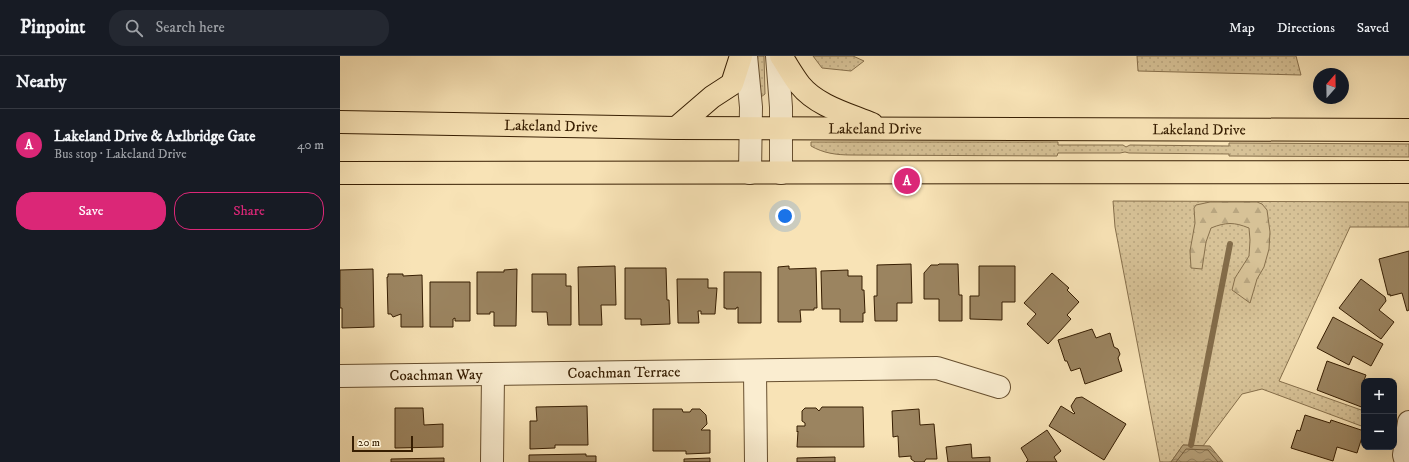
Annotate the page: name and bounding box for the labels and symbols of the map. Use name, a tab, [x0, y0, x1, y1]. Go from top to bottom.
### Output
north arrow	[1313, 68, 1349, 104]
street label: Lakeland Drive	[504, 115, 598, 136]
street label: Lakeland Drive	[828, 119, 922, 138]
street label: Lakeland Drive	[1152, 120, 1246, 139]
pin: A	[894, 166, 920, 196]
your location	[775, 206, 795, 226]
street label: Coachman Terrace	[567, 362, 681, 382]
street label: Coachman Way	[389, 365, 483, 385]
scale bar	[352, 434, 413, 453]

